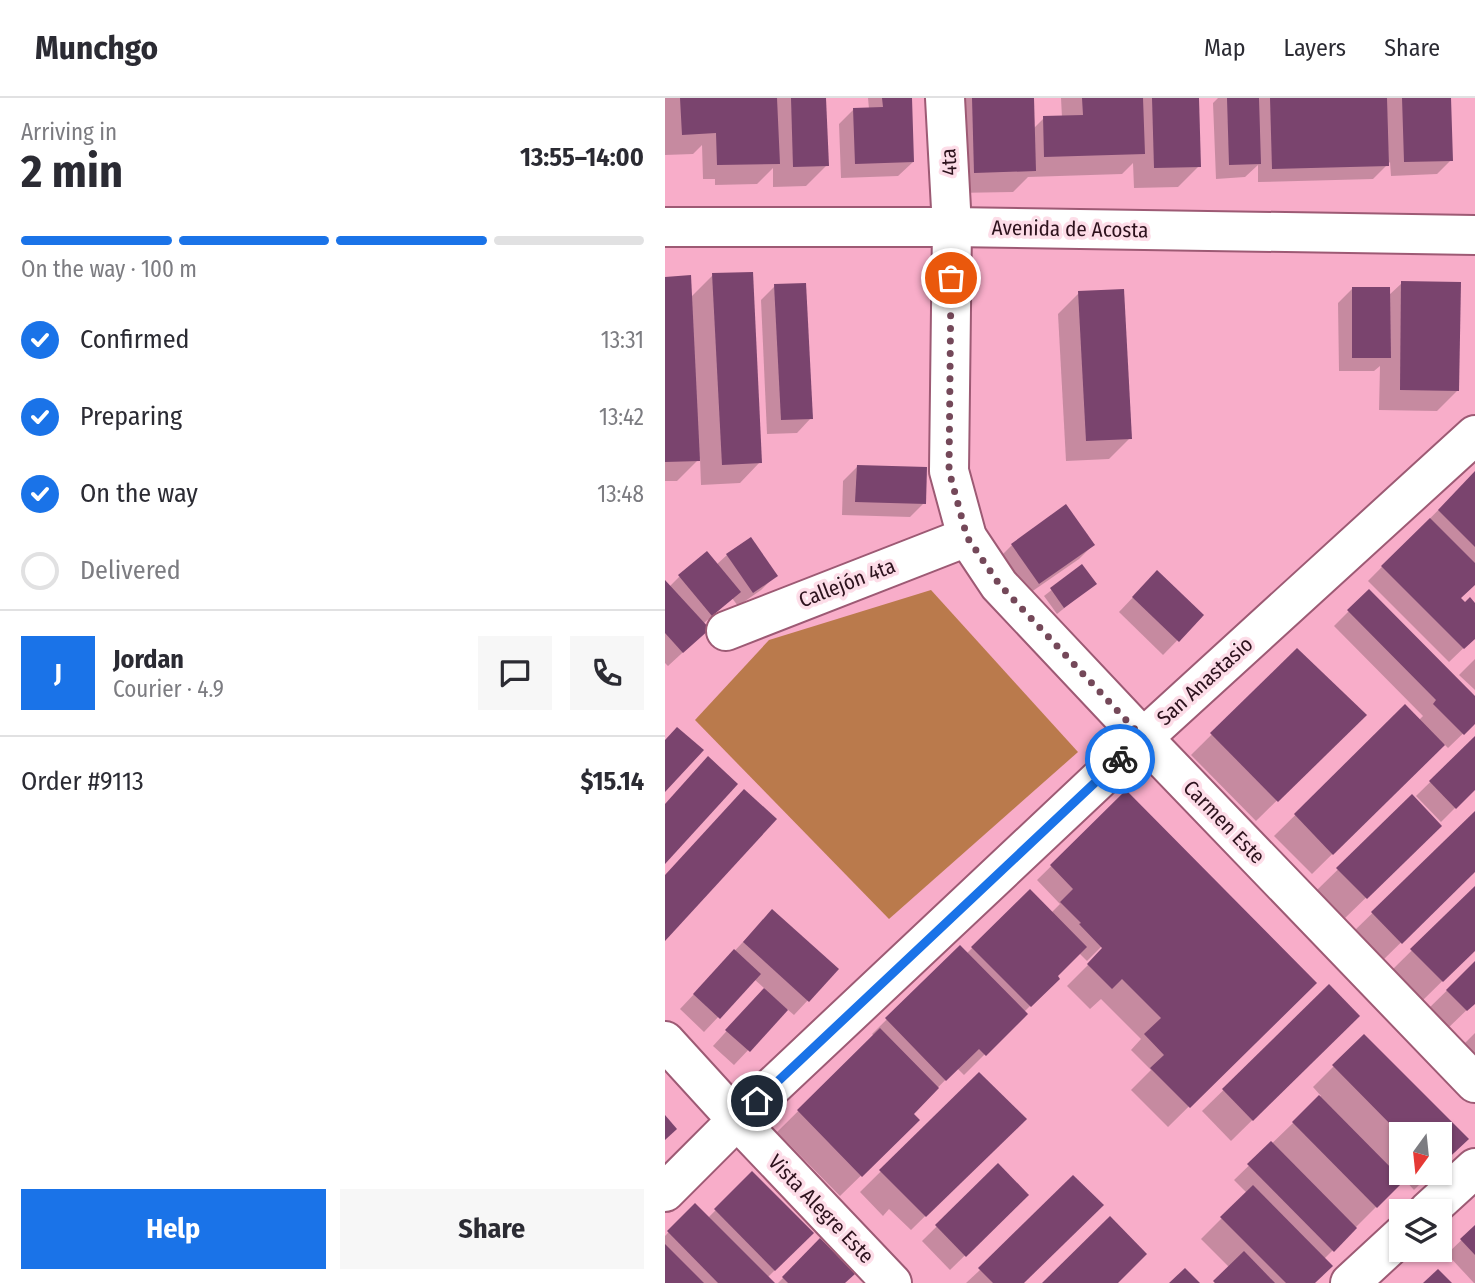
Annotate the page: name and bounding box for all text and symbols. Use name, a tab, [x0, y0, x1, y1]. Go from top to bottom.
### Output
text: Munchgo	[35, 28, 158, 68]
text: Map	[1204, 34, 1246, 62]
text: Layers	[1284, 34, 1346, 62]
text: Share	[1384, 34, 1440, 62]
text: Arriving in	[21, 118, 117, 146]
text: 13:55–14:00	[520, 142, 644, 173]
text: 2 min	[21, 144, 123, 199]
street label: 4ta	[935, 148, 963, 176]
street label: Avenida de Acosta	[991, 215, 1149, 243]
pin	[921, 248, 981, 308]
text: On the way · 100 m	[21, 255, 197, 283]
icon: bag	[932, 259, 970, 297]
icon: check	[21, 321, 59, 359]
text: Confirmed	[80, 324, 190, 355]
text: 13:31	[601, 326, 644, 354]
icon: check	[21, 398, 59, 436]
text: Preparing	[80, 401, 182, 432]
text: 13:42	[599, 403, 644, 431]
icon: check	[21, 475, 59, 513]
text: On the way	[80, 478, 198, 509]
text: 13:48	[597, 480, 644, 508]
street label: Callejón 4ta	[795, 553, 899, 613]
text: Delivered	[80, 555, 181, 586]
street label: San Anastasio	[1152, 631, 1258, 731]
button: chat	[478, 636, 552, 710]
button: phone	[570, 636, 644, 710]
text: Jordan	[113, 644, 184, 675]
text: J	[54, 658, 62, 689]
text: Courier · 4.9	[113, 675, 224, 703]
courier	[1085, 724, 1155, 794]
icon: bike	[1101, 740, 1139, 778]
text: Order #9113	[21, 766, 144, 797]
text: $15.14	[581, 766, 644, 797]
street label: Carmen Este	[1178, 775, 1270, 869]
pin	[727, 1071, 787, 1131]
icon: home	[738, 1082, 776, 1120]
north arrow	[1389, 1122, 1453, 1185]
map controls	[1389, 1122, 1452, 1262]
street label: Vista Alegre Este	[763, 1149, 879, 1269]
button: Help	[21, 1189, 326, 1269]
button: Share	[340, 1189, 644, 1269]
button: layers	[1389, 1199, 1452, 1262]

